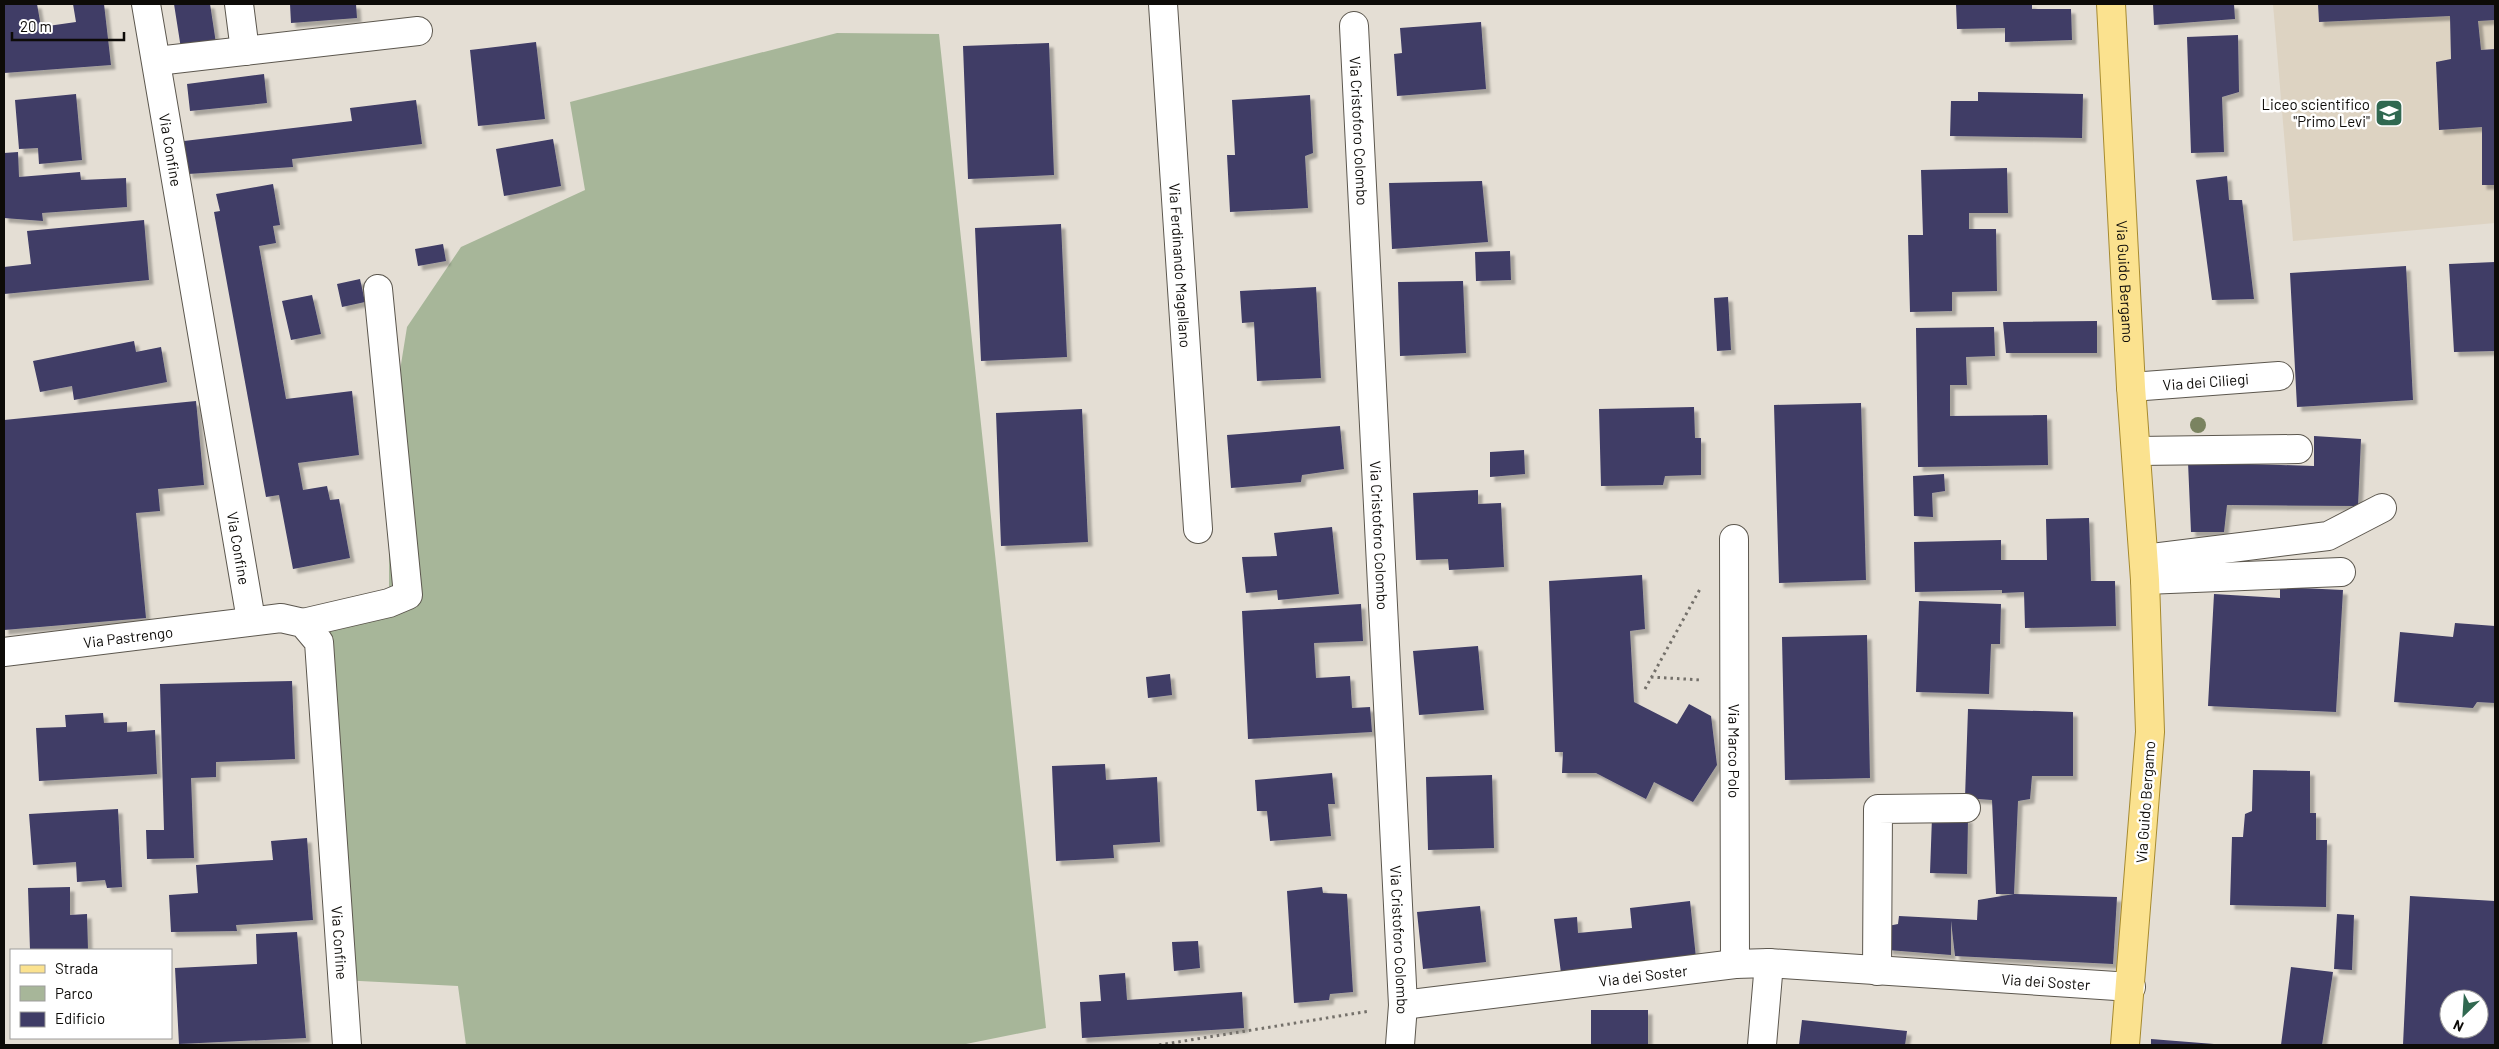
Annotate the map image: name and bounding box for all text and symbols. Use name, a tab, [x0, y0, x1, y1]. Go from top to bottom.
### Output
scale bar	[12, 10, 125, 42]
text: 20 m	[20, 17, 52, 35]
street label: Via Cristoforo Colombo	[1347, 56, 1372, 206]
place label: Liceo scientifico "Primo Levi"	[2261, 95, 2370, 130]
school or university icon: Liceo scientifico "Primo Levi"	[2374, 98, 2404, 128]
street label: Via Confine	[156, 112, 186, 188]
street label: Via Ferdinando Magellano	[1166, 182, 1195, 348]
street label: Via Guido Bergamo	[2113, 220, 2138, 343]
street label: Via dei Ciliegi	[2162, 369, 2250, 394]
street label: Via Cristoforo Colombo	[1367, 460, 1392, 610]
street label: Via Confine	[224, 510, 254, 586]
street label: Via Pastrengo	[82, 622, 174, 651]
street label: Via Marco Polo	[1725, 704, 1744, 798]
street label: Via Guido Bergamo	[2132, 740, 2158, 864]
street label: Via Cristoforo Colombo	[1387, 865, 1412, 1015]
street label: Via Confine	[328, 905, 351, 980]
legend	[10, 949, 172, 1039]
text: Strada	[55, 959, 98, 977]
street label: Via dei Soster	[1598, 961, 1689, 990]
street label: Via dei Soster	[2001, 969, 2092, 993]
text: Parco	[55, 984, 93, 1002]
north arrow	[2439, 989, 2489, 1039]
text: Edificio	[55, 1009, 105, 1027]
text: N	[2450, 1017, 2466, 1036]

